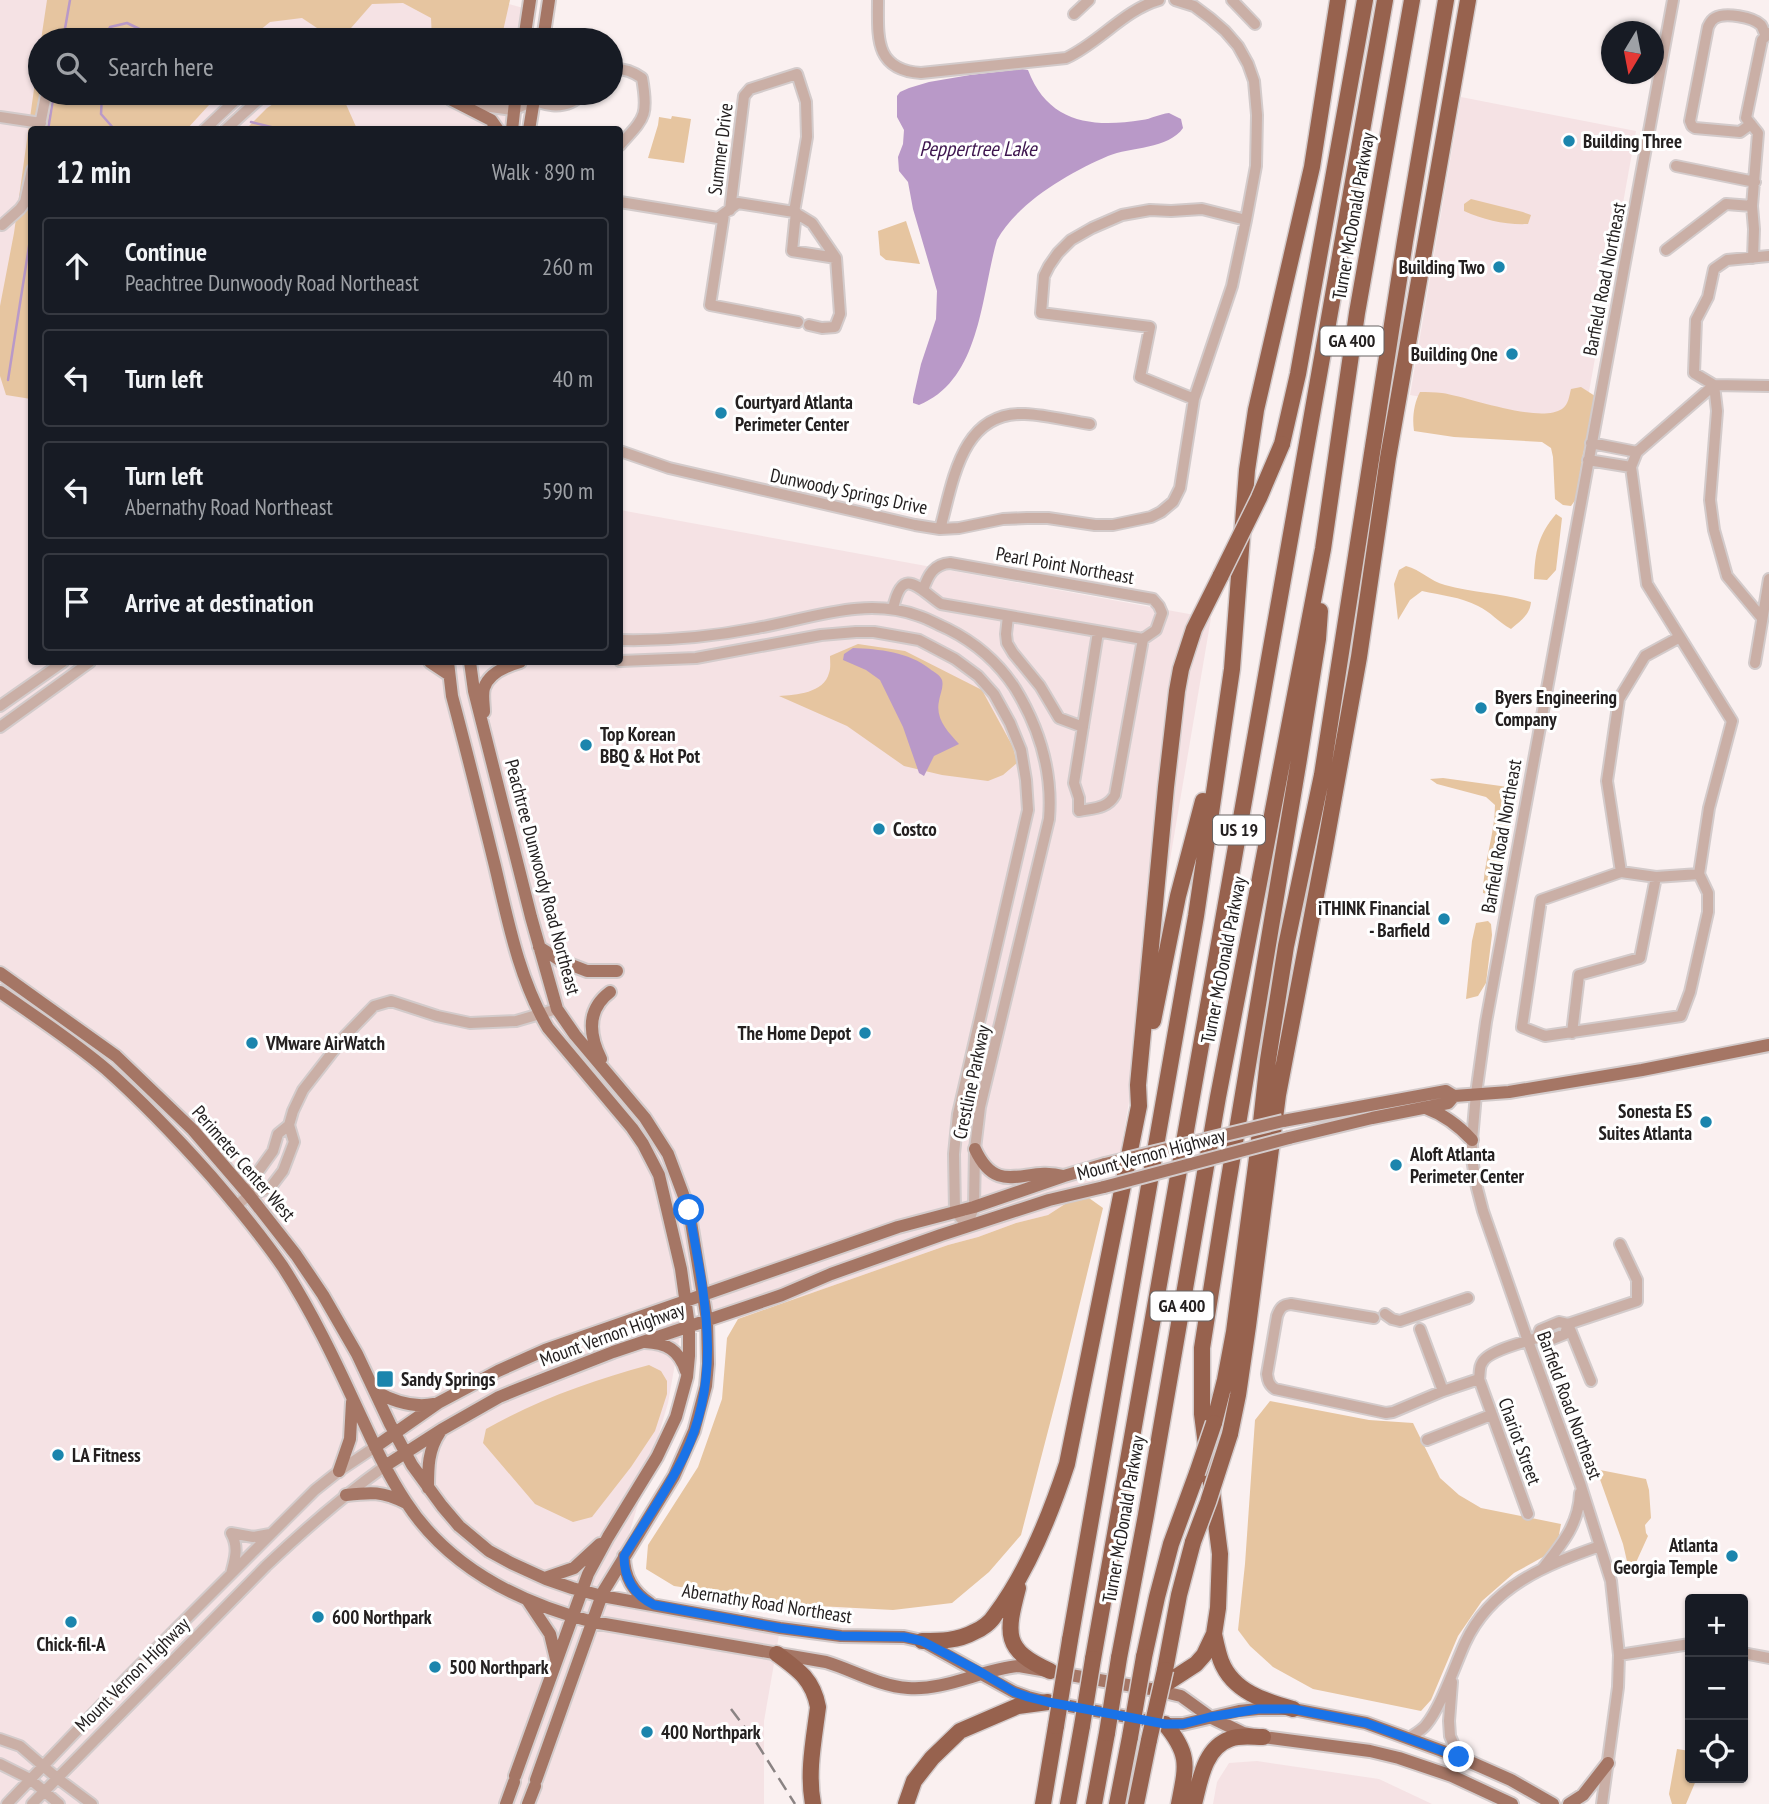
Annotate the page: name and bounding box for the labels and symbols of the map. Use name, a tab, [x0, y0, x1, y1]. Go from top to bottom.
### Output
north arrow	[1601, 21, 1664, 84]
street label: Summer Drive	[702, 101, 738, 196]
place label: Building Three	[1583, 129, 1682, 153]
street label: Turner McDonald Parkway	[1326, 130, 1380, 302]
marker: Building Three	[1561, 133, 1577, 149]
water label: Peppertree Lake	[919, 135, 1038, 162]
street label: Barfield Road Northeast	[1577, 199, 1631, 358]
place label: Building Two	[1399, 255, 1485, 279]
marker: Building Two	[1491, 259, 1507, 275]
road number: GA 400	[1320, 326, 1384, 356]
place label: Building One	[1411, 342, 1498, 366]
marker: Building One	[1504, 346, 1520, 362]
place label: Courtyard Atlanta Perimeter Center	[735, 390, 853, 436]
marker: Courtyard Atlanta Perimeter Center	[713, 405, 729, 421]
street label: Dunwoody Springs Drive	[768, 463, 930, 519]
street label: Pearl Point Northeast	[994, 541, 1137, 589]
place label: Byers Engineering Company	[1495, 685, 1617, 731]
marker: Byers Engineering Company	[1473, 700, 1489, 716]
place label: Top Korean BBQ & Hot Pot	[600, 722, 700, 768]
marker: Top Korean BBQ & Hot Pot	[578, 737, 594, 753]
street label: Barfield Road Northeast	[1476, 756, 1526, 915]
street label: Peachtree Dunwoody Road Northeast	[500, 757, 586, 998]
road number: US 19	[1213, 816, 1265, 844]
place label: Costco	[893, 817, 937, 841]
marker: Costco	[871, 821, 887, 837]
street label: Turner McDonald Parkway	[1195, 874, 1251, 1046]
place label: iTHINK Financial - Barfield	[1318, 896, 1430, 942]
marker: iTHINK Financial - Barfield	[1436, 911, 1452, 927]
place label: The Home Depot	[737, 1021, 851, 1045]
street label: Crestline Parkway	[947, 1022, 995, 1141]
marker: The Home Depot	[857, 1025, 873, 1041]
place label: VMware AirWatch	[265, 1031, 385, 1055]
marker: VMware AirWatch	[244, 1035, 260, 1051]
place label: Sonesta ES Suites Atlanta	[1598, 1099, 1692, 1145]
street label: Perimeter Center West	[187, 1100, 301, 1226]
marker: Sonesta ES Suites Atlanta	[1698, 1114, 1714, 1130]
street label: Mount Vernon Highway	[1074, 1122, 1229, 1185]
place label: Aloft Atlanta Perimeter Center	[1409, 1142, 1525, 1188]
marker: Aloft Atlanta Perimeter Center	[1388, 1157, 1404, 1173]
route start	[673, 1194, 704, 1225]
road number: GA 400	[1150, 1292, 1214, 1321]
street label: Mount Vernon Highway	[536, 1296, 688, 1371]
street label: Barfield Road Northeast	[1532, 1328, 1608, 1483]
place label: Sandy Springs	[401, 1367, 496, 1391]
marker: Sandy Springs	[375, 1369, 395, 1389]
street label: Chariot Street	[1493, 1394, 1547, 1488]
street label: Turner McDonald Parkway	[1096, 1433, 1150, 1605]
place label: LA Fitness	[72, 1443, 141, 1467]
marker: LA Fitness	[50, 1447, 66, 1463]
place label: Atlanta Georgia Temple	[1613, 1533, 1718, 1579]
marker: Atlanta Georgia Temple	[1724, 1548, 1740, 1564]
street label: Abernathy Road Northeast	[680, 1578, 854, 1628]
place label: 600 Northpark	[332, 1605, 432, 1629]
marker: 600 Northpark	[310, 1609, 326, 1625]
street label: Mount Vernon Highway	[70, 1611, 195, 1736]
marker: Chick-fil-A	[63, 1614, 79, 1630]
place label: Chick-fil-A	[36, 1632, 106, 1656]
place label: 500 Northpark	[449, 1655, 549, 1679]
marker: 500 Northpark	[427, 1659, 443, 1675]
place label: 400 Northpark	[661, 1720, 761, 1744]
marker: 400 Northpark	[639, 1724, 655, 1740]
route end	[1443, 1741, 1474, 1772]

